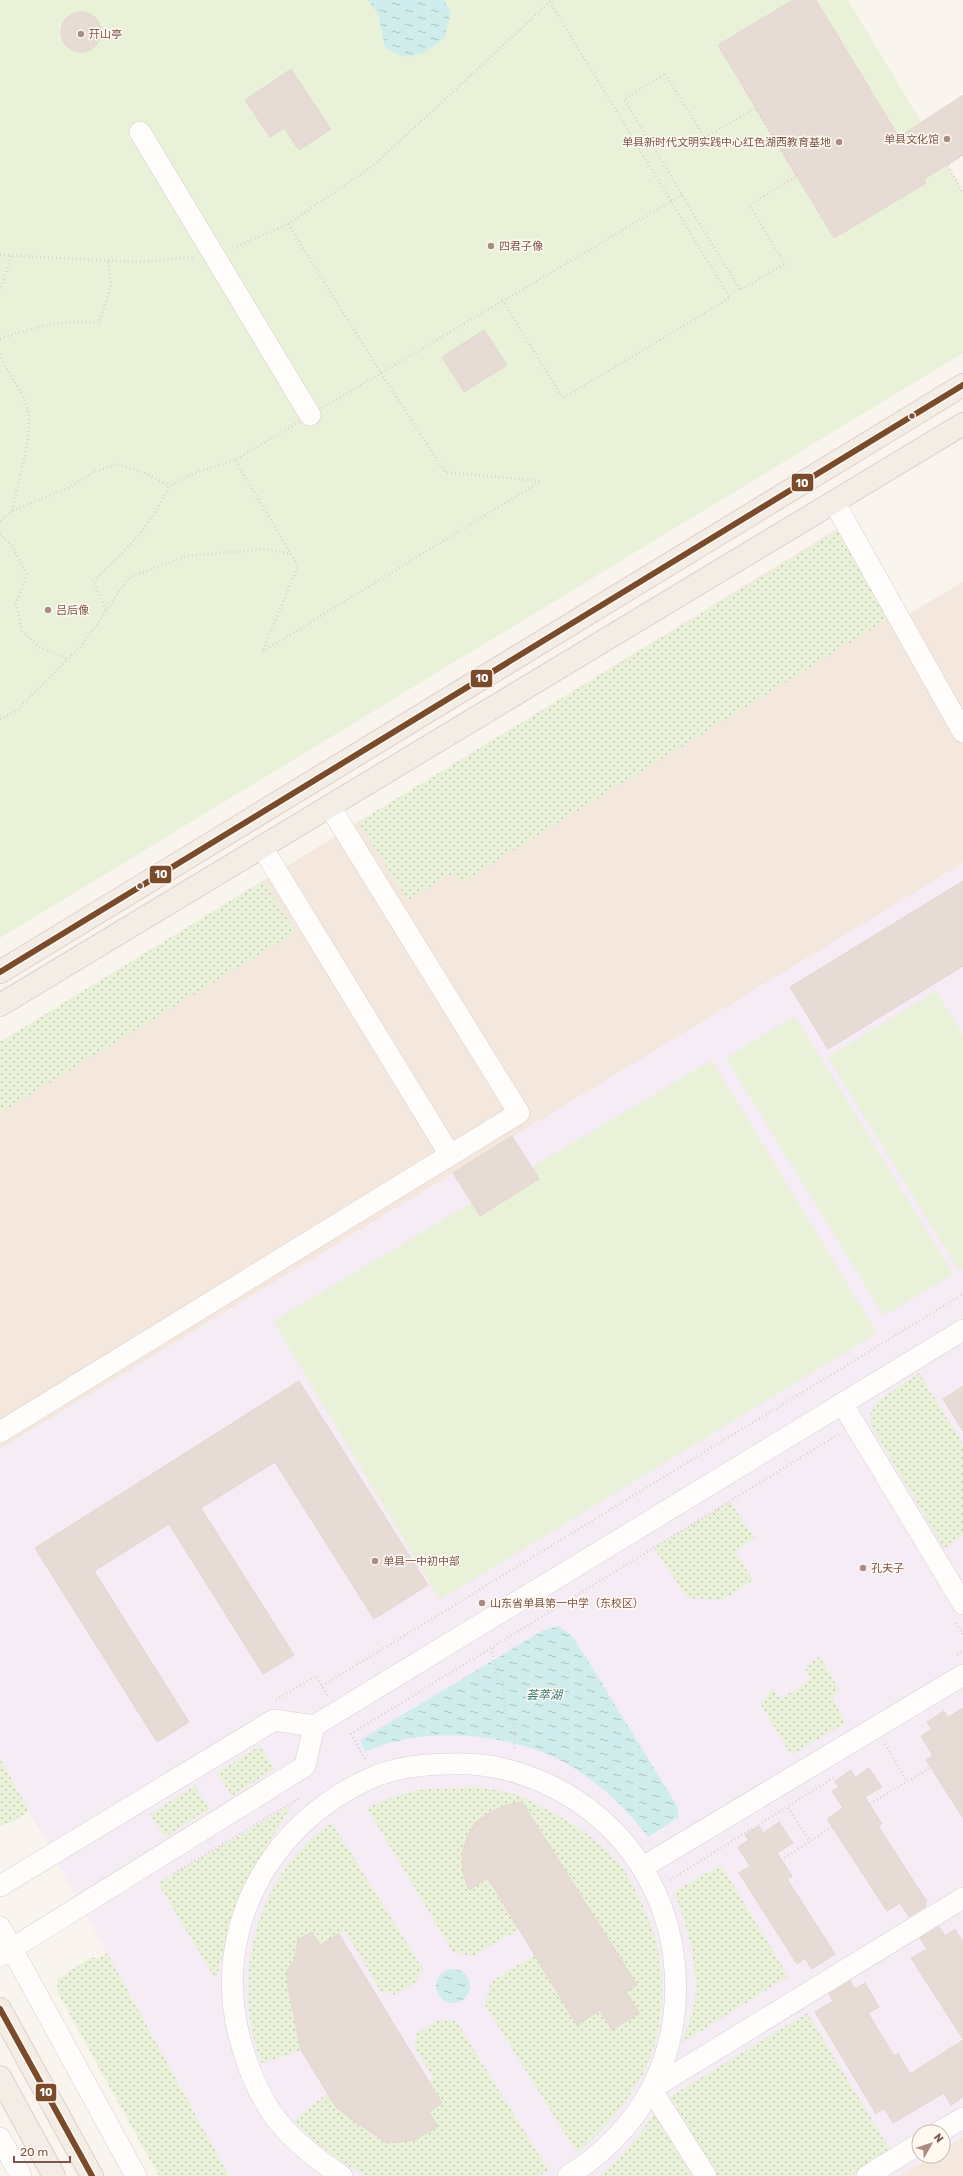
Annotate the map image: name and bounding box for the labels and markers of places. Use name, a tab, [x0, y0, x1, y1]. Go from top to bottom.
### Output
place label: 幵山亭	[89, 28, 122, 41]
marker: 幵山亭	[76, 29, 86, 39]
place label: 单县文化馆	[884, 133, 939, 146]
marker: 单县文化馆	[942, 134, 952, 144]
place label: 单县新时代文明实践中心红色湖西教育基地	[622, 136, 831, 149]
marker: 单县新时代文明实践中心红色湖西教育基地	[834, 137, 844, 147]
place label: 四君子像	[499, 240, 543, 253]
marker: 四君子像	[486, 241, 496, 251]
unlabelled marker	[907, 411, 917, 421]
place label: 吕后像	[56, 604, 89, 617]
marker: 吕后像	[43, 605, 53, 615]
unlabelled marker	[135, 881, 145, 891]
place label: 单县一中初中部	[383, 1555, 460, 1568]
marker: 单县一中初中部	[370, 1556, 380, 1566]
place label: 孔夫子	[871, 1562, 904, 1575]
marker: 孔夫子	[858, 1563, 868, 1573]
place label: 山东省单县第一中学（东校区）	[490, 1597, 644, 1610]
marker: 山东省单县第一中学（东校区）	[477, 1598, 487, 1608]

